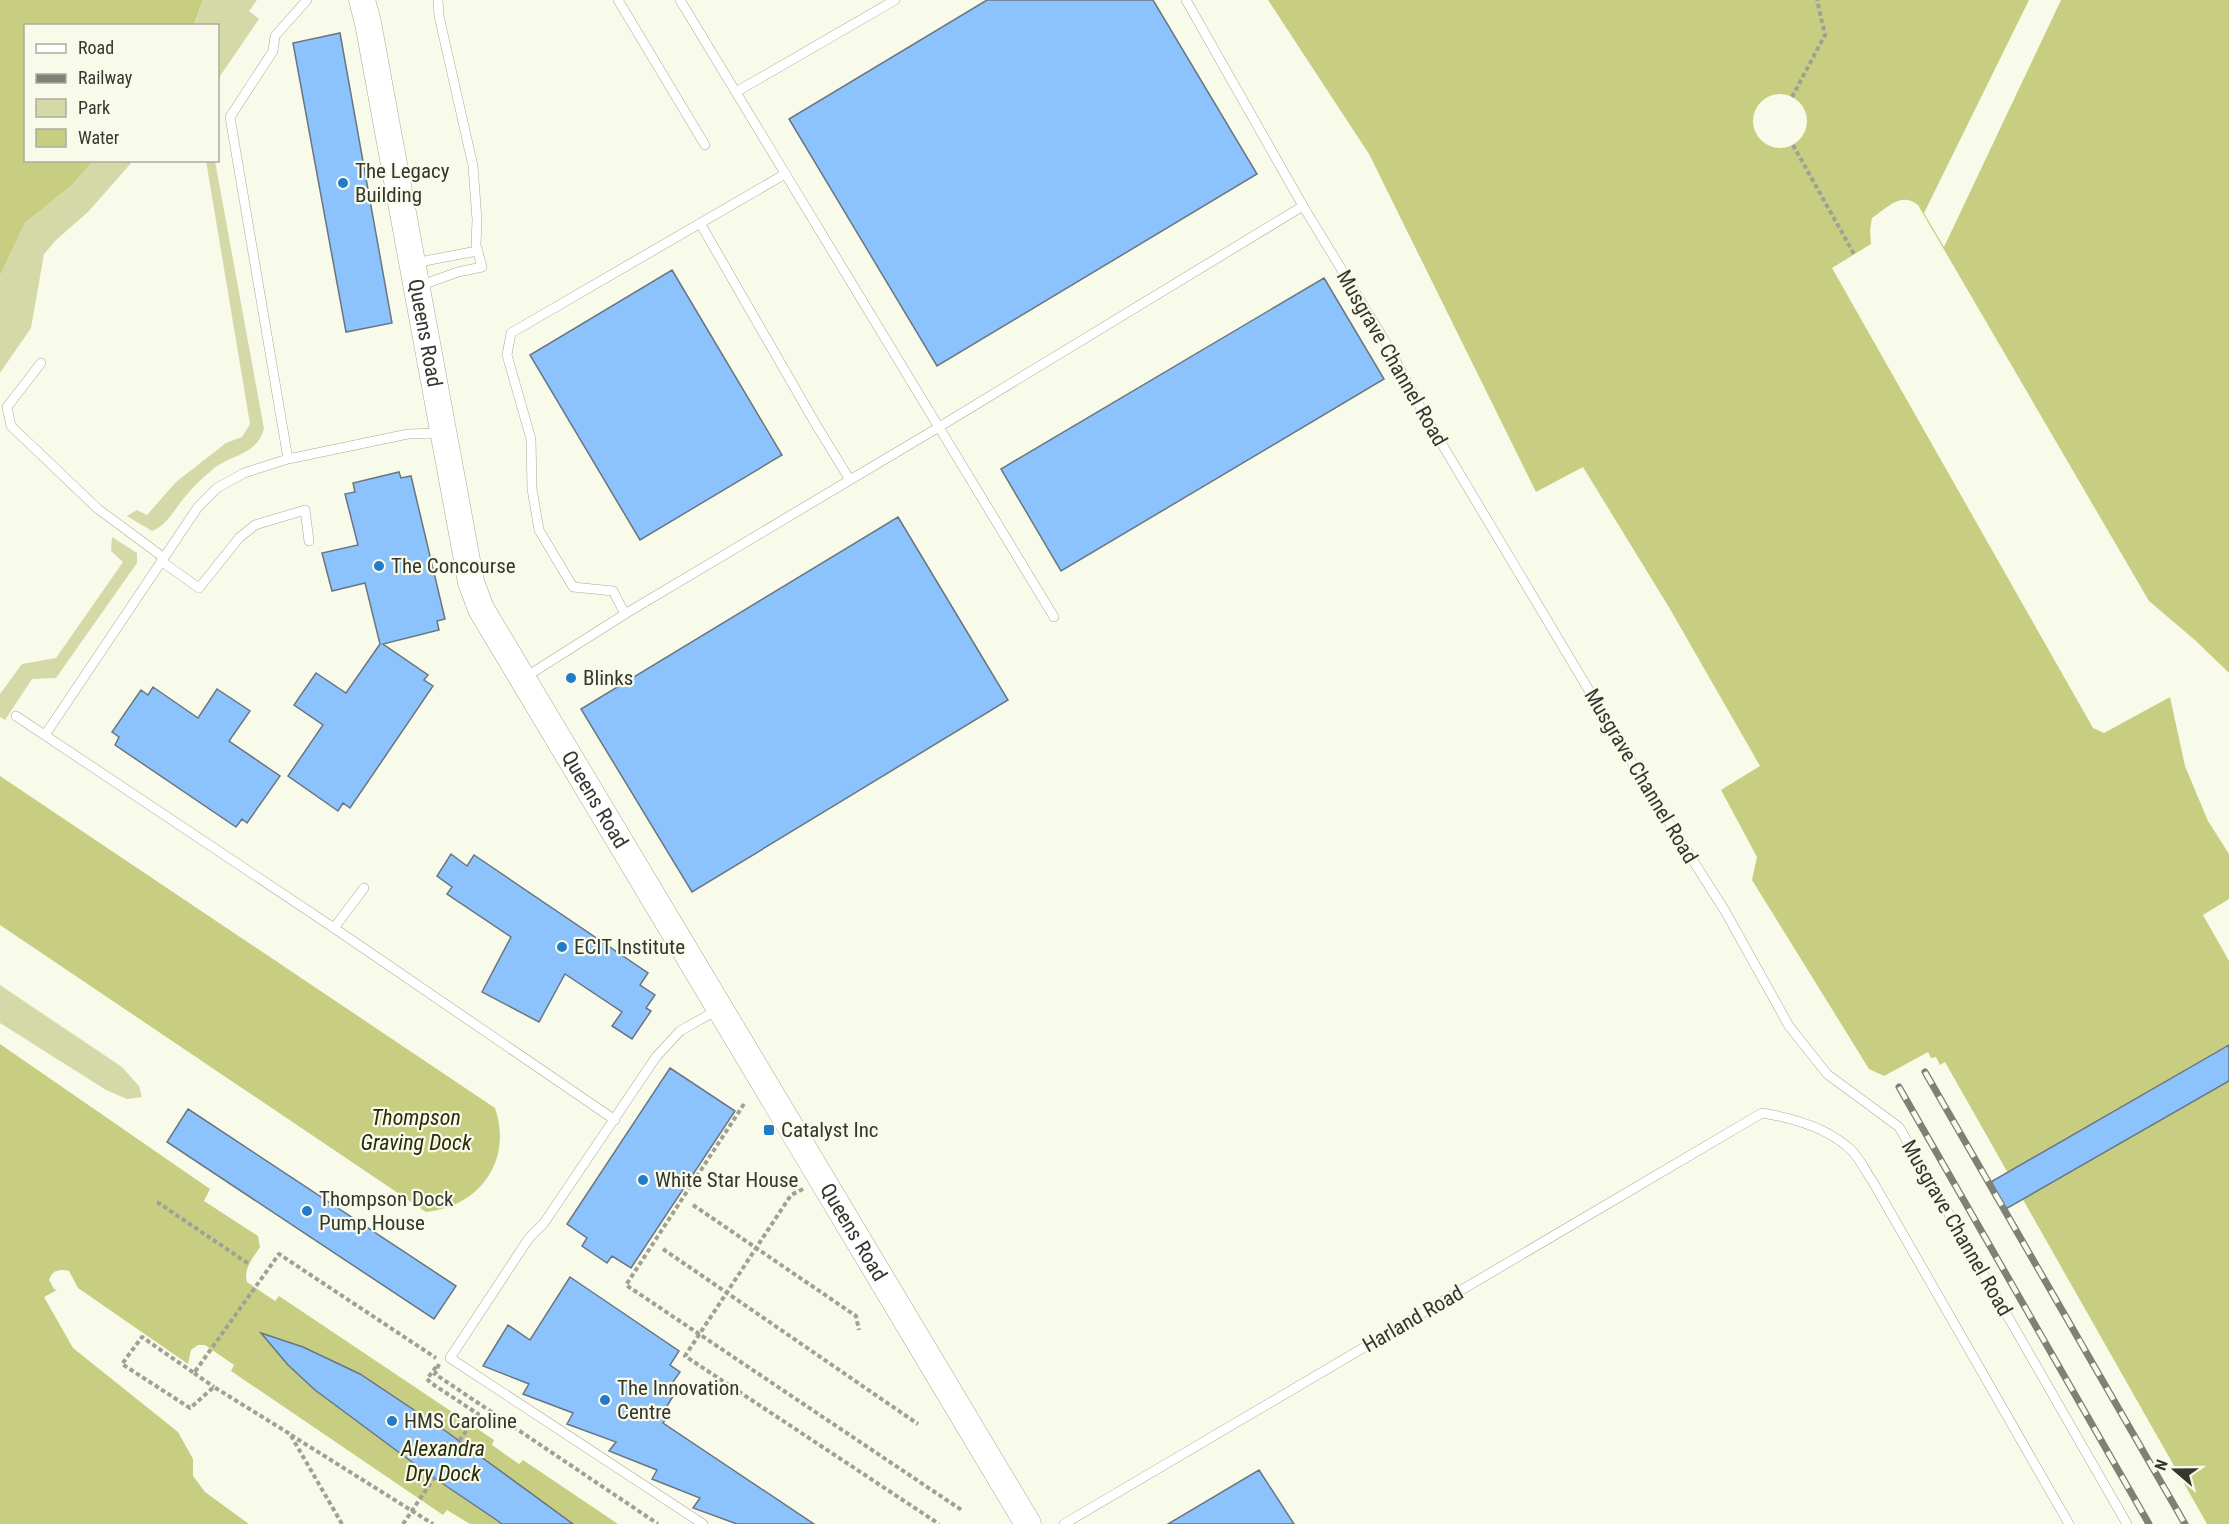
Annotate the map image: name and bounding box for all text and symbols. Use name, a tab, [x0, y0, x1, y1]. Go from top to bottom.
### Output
legend	[24, 24, 219, 162]
text: Road	[78, 37, 114, 58]
text: Railway	[78, 67, 133, 88]
text: Park	[78, 97, 110, 118]
text: Water	[78, 127, 120, 148]
place label: The Legacy Building	[355, 159, 450, 207]
marker: The Legacy Building	[336, 176, 350, 190]
street label: Musgrave Channel Road	[1332, 266, 1452, 450]
street label: Queens Road	[403, 277, 447, 389]
place label: The Concourse	[391, 554, 516, 578]
marker: The Concourse	[372, 559, 386, 573]
place label: Blinks	[583, 666, 633, 690]
marker: Blinks	[564, 671, 578, 685]
street label: Musgrave Channel Road	[1579, 684, 1703, 868]
street label: Queens Road	[557, 747, 633, 853]
place label: ECIT Institute	[574, 935, 685, 959]
marker: ECIT Institute	[555, 940, 569, 954]
water label: Thompson Graving Dock	[360, 1105, 472, 1155]
place label: Catalyst Inc	[781, 1118, 879, 1142]
marker: Catalyst Inc	[762, 1123, 776, 1137]
street label: Musgrave Channel Road	[1897, 1136, 2017, 1320]
place label: White Star House	[655, 1168, 799, 1192]
marker: White Star House	[636, 1173, 650, 1187]
street label: Queens Road	[815, 1179, 892, 1285]
place label: Thompson Dock Pump House	[319, 1187, 454, 1235]
marker: Thompson Dock Pump House	[300, 1204, 314, 1218]
street label: Harland Road	[1359, 1281, 1467, 1357]
place label: The Innovation Centre	[617, 1376, 739, 1424]
marker: The Innovation Centre	[598, 1393, 612, 1407]
place label: HMS Caroline	[404, 1409, 517, 1433]
marker: HMS Caroline	[385, 1414, 399, 1428]
water label: Alexandra Dry Dock	[400, 1436, 485, 1486]
north arrow	[2145, 1440, 2205, 1500]
text: N	[2151, 1457, 2172, 1473]

